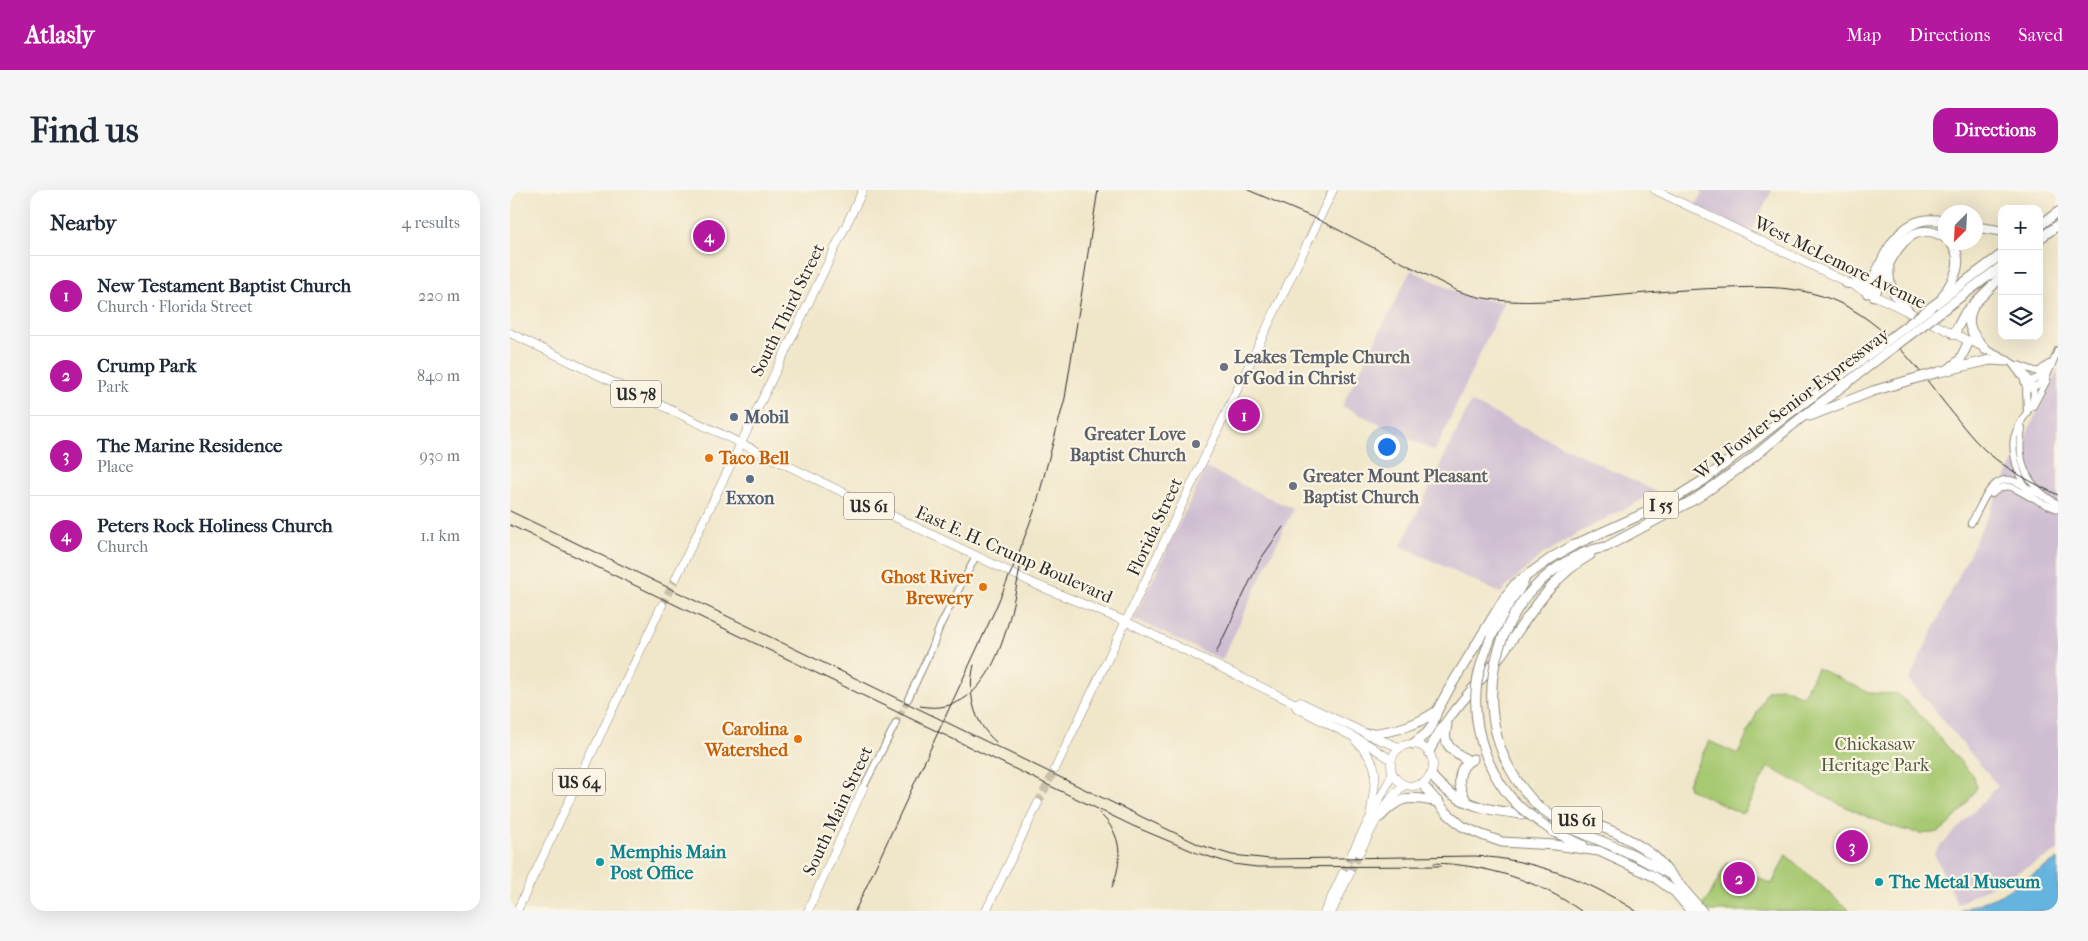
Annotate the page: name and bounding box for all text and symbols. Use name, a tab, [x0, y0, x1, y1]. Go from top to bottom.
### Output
text: Atlasly	[25, 21, 94, 49]
text: Map	[1847, 25, 1881, 46]
text: Directions	[1909, 25, 1990, 46]
text: Saved	[2018, 25, 2063, 46]
button: Directions	[1933, 108, 2058, 153]
text: Find us	[30, 110, 139, 151]
north arrow	[1938, 205, 1983, 250]
map controls	[1998, 205, 2043, 340]
button: +	[1998, 205, 2043, 250]
text: Nearby	[50, 211, 116, 235]
street label: West McLemore Avenue	[1750, 212, 1929, 314]
text: 4 results	[402, 213, 460, 232]
pin: 4	[693, 217, 725, 255]
street label: South Third Street	[747, 240, 830, 380]
button: −	[1998, 250, 2043, 295]
text: New Testament Baptist Church	[97, 275, 351, 297]
text: 1	[63, 286, 69, 305]
text: 220 m	[418, 286, 460, 305]
button: layers	[1998, 295, 2043, 340]
text: Church · Florida Street	[97, 297, 253, 316]
street label: W B Fowler Senior Expressway	[1690, 323, 1895, 485]
place label: Leakes Temple Church of God in Christ	[1234, 347, 1411, 389]
text: Crump Park	[97, 355, 197, 377]
marker: Leakes Temple Church of God in Christ	[1218, 361, 1230, 373]
text: 2	[62, 366, 70, 385]
text: 840 m	[417, 366, 460, 385]
text: Park	[97, 377, 129, 396]
road number: US 78	[611, 380, 661, 408]
pin: 1	[1228, 396, 1260, 434]
place label: Mobil	[743, 407, 790, 428]
marker: Mobil	[728, 411, 740, 423]
place label: Greater Love Baptist Church	[1070, 424, 1187, 466]
your location	[1374, 434, 1400, 460]
text: The Marine Residence	[97, 435, 282, 457]
marker: Greater Love Baptist Church	[1190, 438, 1202, 450]
text: 3	[63, 446, 69, 465]
text: 930 m	[419, 446, 460, 465]
place label: Taco Bell	[718, 448, 790, 469]
marker: Taco Bell	[703, 452, 715, 464]
text: Place	[97, 457, 133, 476]
place label: Greater Mount Pleasant Baptist Church	[1303, 466, 1489, 508]
marker: Exxon	[744, 473, 756, 485]
street label: Florida Street	[1123, 474, 1187, 579]
marker: Greater Mount Pleasant Baptist Church	[1287, 480, 1299, 492]
place label: Exxon	[726, 488, 775, 509]
road number: US 61	[844, 492, 894, 520]
road number: I 55	[1644, 492, 1678, 518]
street label: East E. H. Crump Boulevard	[912, 502, 1116, 608]
text: Peters Rock Holiness Church	[97, 515, 333, 537]
text: 4	[61, 526, 71, 545]
text: 1.1 km	[421, 526, 460, 545]
text: Church	[97, 537, 148, 556]
place label: Ghost River Brewery	[881, 567, 974, 609]
marker: Ghost River Brewery	[977, 581, 989, 593]
place label: Carolina Watershed	[704, 719, 789, 761]
marker: Carolina Watershed	[792, 733, 804, 745]
park label: Chickasaw Heritage Park	[1821, 734, 1930, 776]
street label: South Main Street	[799, 742, 877, 879]
road number: US 64	[553, 768, 605, 796]
road number: US 61	[1552, 806, 1602, 834]
pin: 3	[1836, 827, 1868, 865]
place label: Memphis Main Post Office	[609, 842, 727, 884]
marker: Memphis Main Post Office	[594, 856, 606, 868]
pin: 2	[1723, 859, 1755, 897]
place label: The Metal Museum	[1888, 872, 2041, 893]
marker: The Metal Museum	[1873, 876, 1885, 888]

